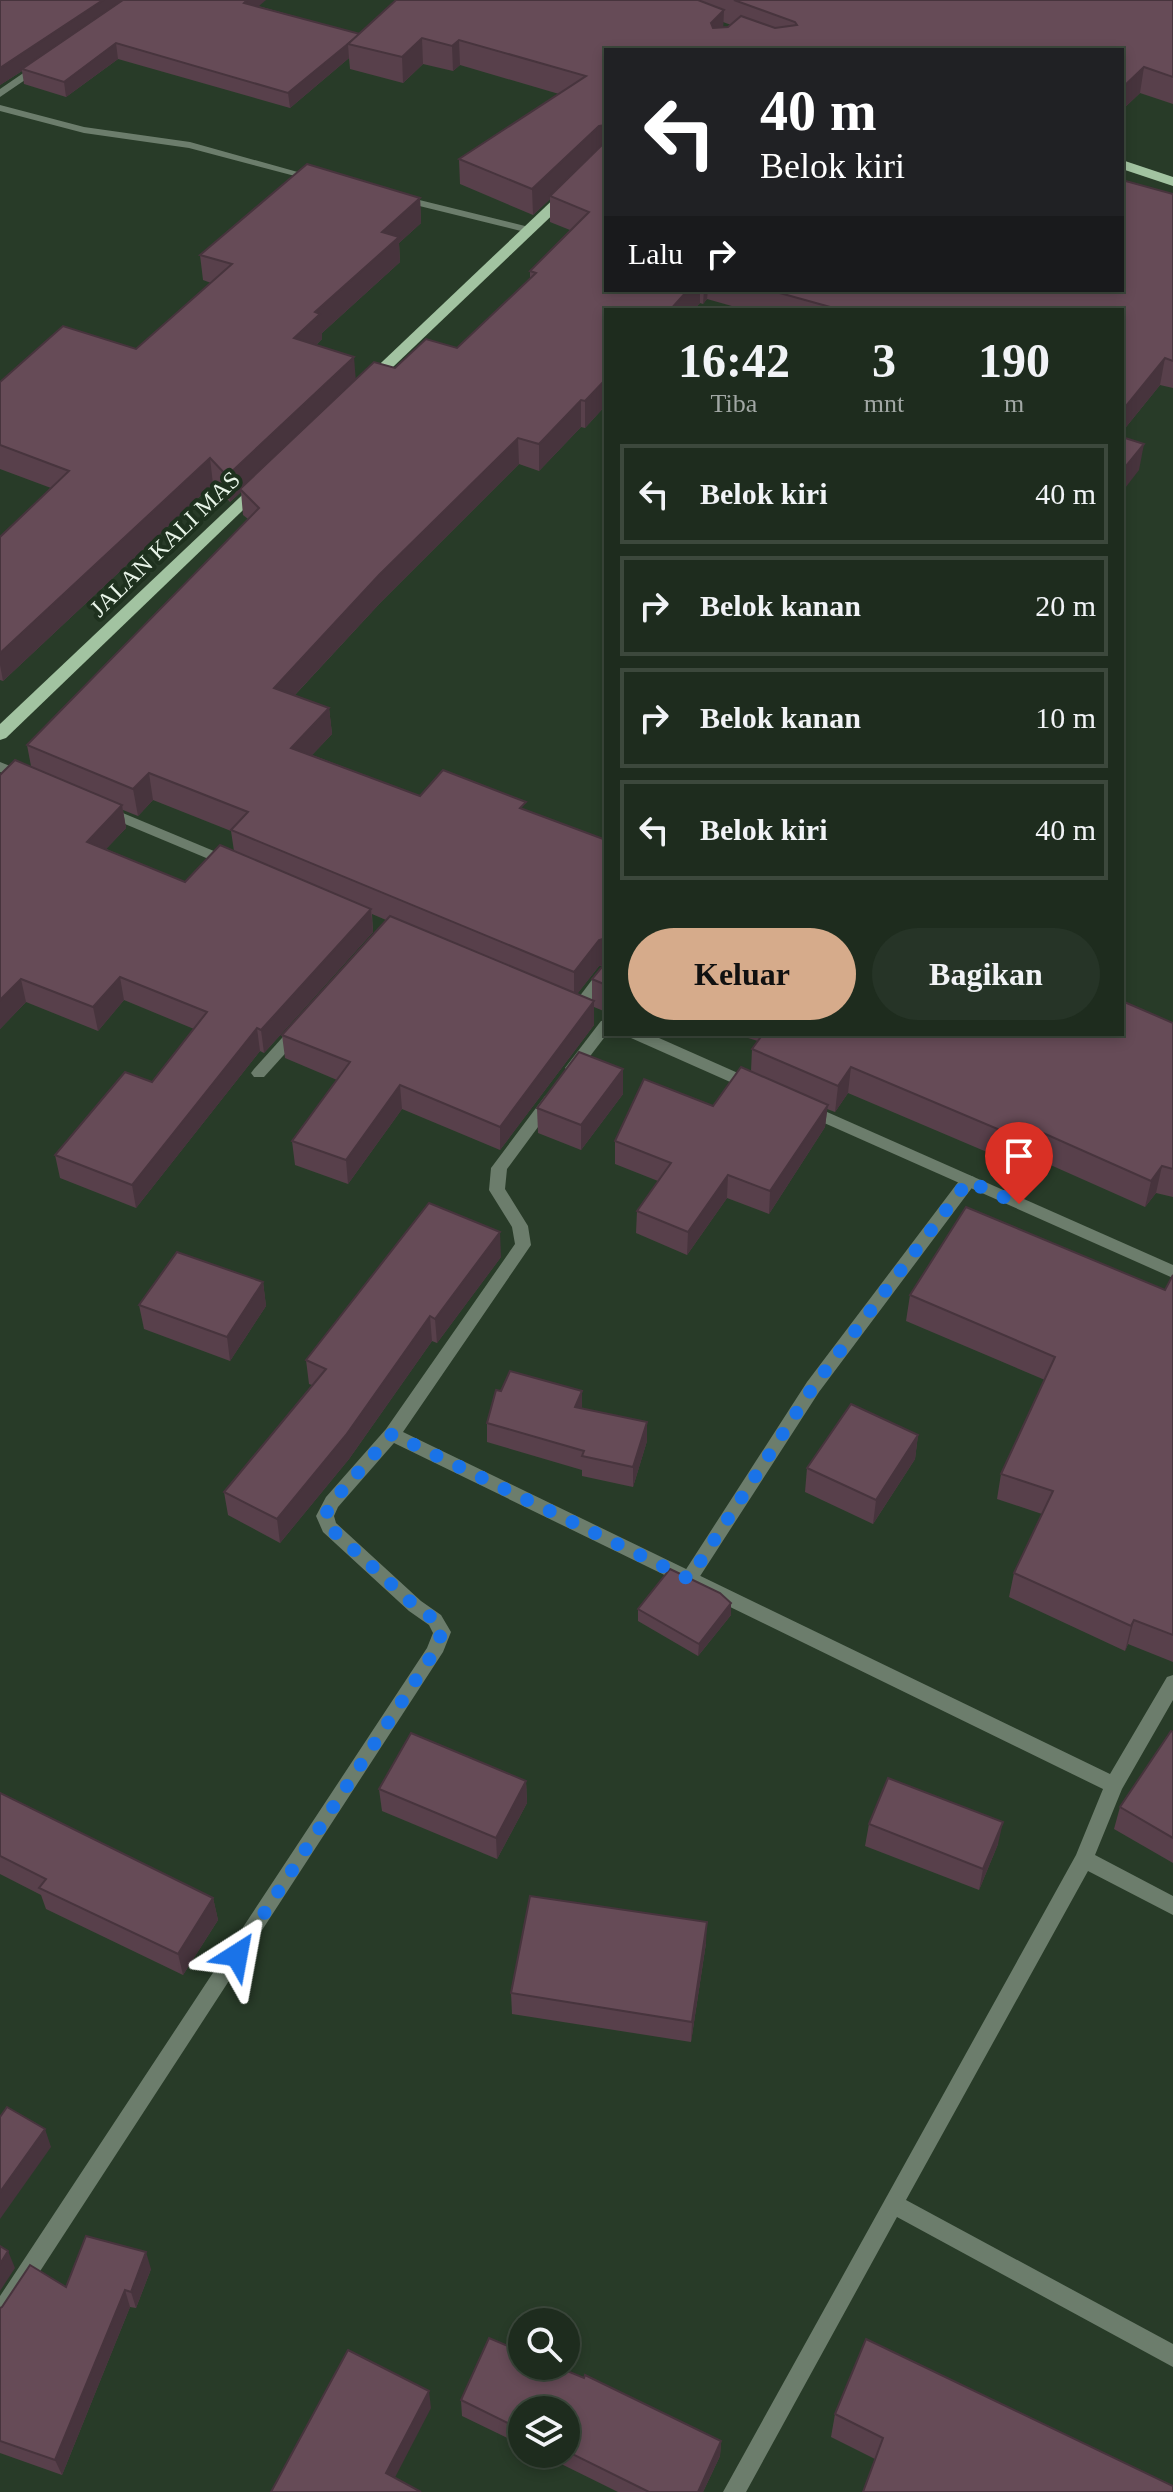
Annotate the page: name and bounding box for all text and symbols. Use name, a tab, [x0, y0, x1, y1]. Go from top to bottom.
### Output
icon: left	[628, 80, 732, 184]
text: 40 m	[760, 80, 877, 142]
text: Belok kiri	[760, 146, 905, 186]
icon: right	[699, 232, 743, 276]
text: Lalu	[628, 237, 683, 270]
text: 16:42	[678, 334, 790, 387]
text: 3	[872, 334, 896, 387]
text: 190	[978, 334, 1050, 387]
text: Tiba	[711, 389, 757, 418]
text: mnt	[864, 389, 904, 418]
text: m	[1004, 389, 1024, 418]
street label: JALAN KALI MAS	[85, 466, 245, 622]
icon: left	[632, 472, 676, 516]
text: Belok kiri	[700, 477, 828, 510]
text: 40 m	[1035, 477, 1096, 510]
icon: right	[632, 584, 676, 628]
text: Belok kanan	[700, 589, 861, 622]
text: 20 m	[1035, 589, 1096, 622]
icon: right	[632, 696, 676, 740]
text: Belok kanan	[700, 701, 861, 734]
text: 10 m	[1035, 701, 1096, 734]
icon: left	[632, 808, 676, 852]
text: Belok kiri	[700, 813, 828, 846]
text: 40 m	[1035, 813, 1096, 846]
button: Keluar	[628, 928, 856, 1020]
button: Bagikan	[872, 928, 1100, 1020]
pin	[985, 1122, 1053, 1204]
icon: arrive	[997, 1134, 1041, 1178]
position arrow	[195, 1913, 279, 1997]
map controls	[508, 2308, 580, 2468]
button: search	[508, 2308, 580, 2380]
button: layers	[508, 2396, 580, 2468]

